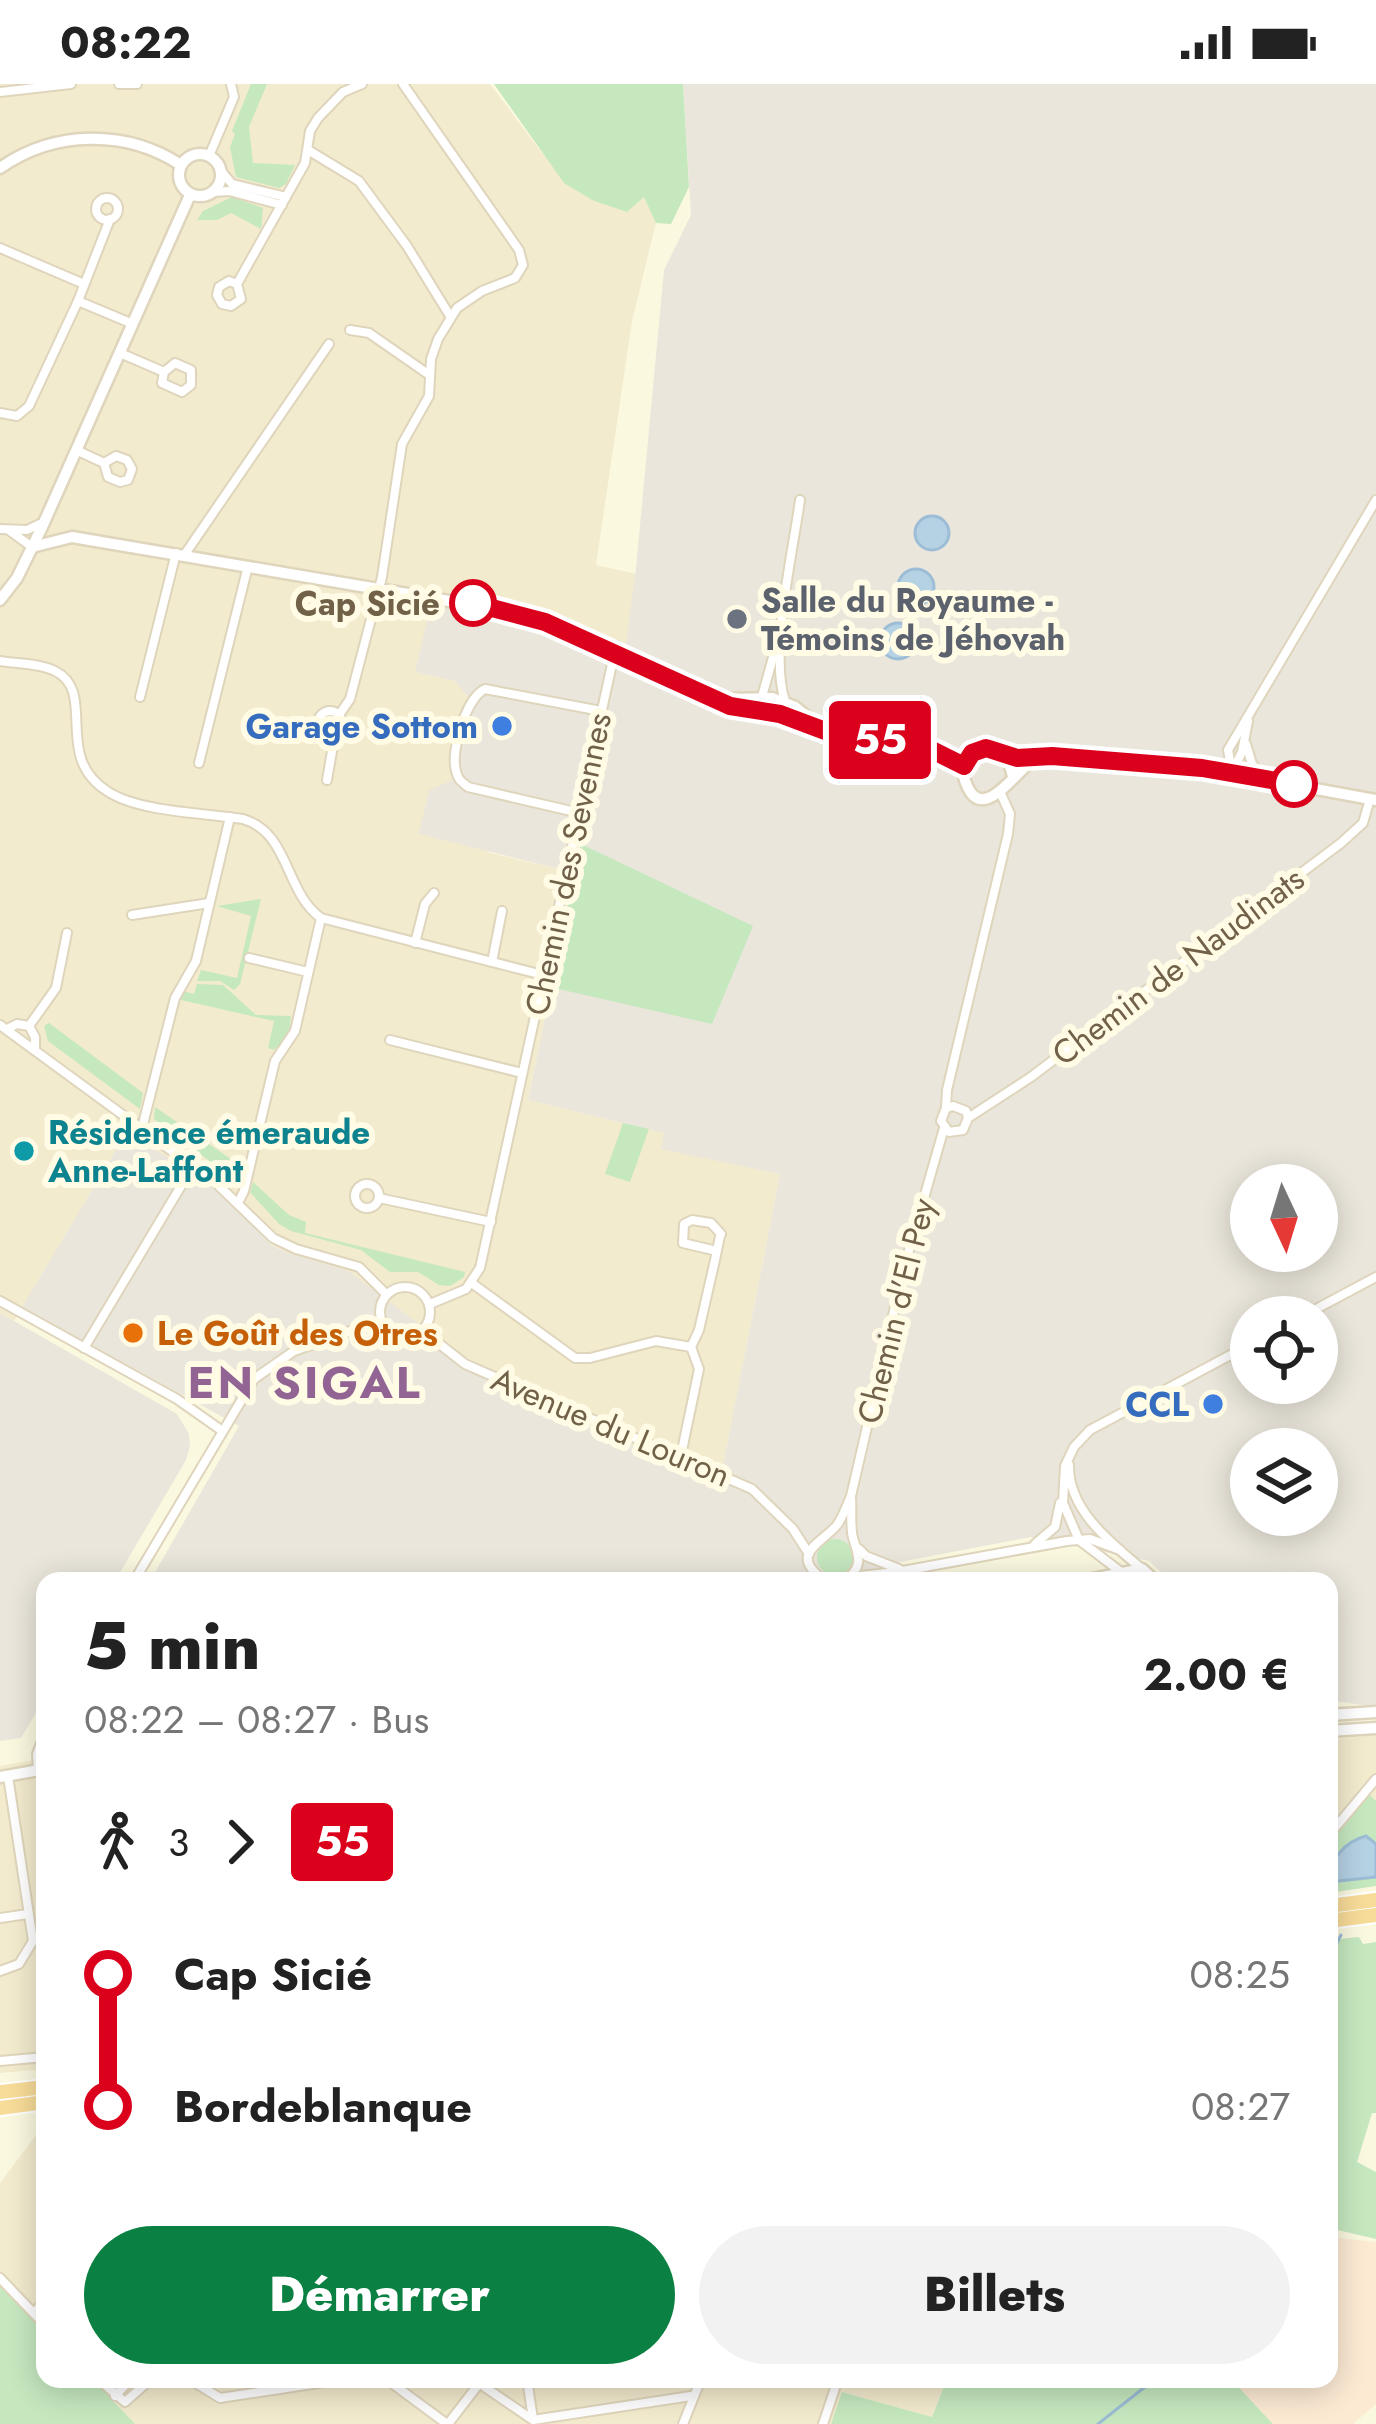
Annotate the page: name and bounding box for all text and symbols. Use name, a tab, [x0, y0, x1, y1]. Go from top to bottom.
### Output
text: 08:22	[60, 10, 192, 75]
place label: Salle du Royaume - Témoins de Jéhovah	[761, 577, 1065, 662]
place label: Cap Sicié	[295, 580, 440, 627]
marker: Cap Sicié	[451, 581, 495, 625]
marker: Salle du Royaume - Témoins de Jéhovah	[724, 606, 750, 632]
line badge: 55	[826, 701, 934, 779]
place label: Garage Sottom	[245, 703, 478, 750]
street label: Chemin des Sevennes	[513, 708, 623, 1020]
text: 55	[853, 709, 907, 770]
marker: Garage Sottom	[489, 713, 515, 739]
unlabelled marker	[1272, 762, 1316, 806]
street label: Chemin de Naudinats	[1042, 856, 1314, 1076]
place label: Résidence émeraude Anne-Laffont	[47, 1109, 370, 1194]
marker: Résidence émeraude Anne-Laffont	[11, 1138, 37, 1164]
north arrow	[1230, 1164, 1338, 1272]
map controls	[1230, 1164, 1338, 1536]
street label: Chemin d'El Pey	[845, 1193, 947, 1428]
button: locate	[1230, 1296, 1338, 1404]
place label: Le Goût des Otres	[157, 1310, 438, 1357]
marker: Le Goût des Otres	[120, 1320, 146, 1346]
district label: EN SIGAL	[187, 1350, 423, 1415]
street label: Avenue du Louron	[484, 1356, 738, 1498]
place label: CCL	[1125, 1381, 1190, 1428]
marker: CCL	[1200, 1391, 1226, 1417]
button: layers	[1230, 1428, 1338, 1536]
text: 5 min	[84, 1598, 260, 1694]
text: 2.00 €	[1143, 1642, 1290, 1707]
text: 08:22 – 08:27 · Bus	[84, 1691, 429, 1748]
icon: walk	[84, 1809, 150, 1875]
icon: forward	[207, 1809, 273, 1875]
text: 55	[315, 1811, 369, 1872]
text: 3	[168, 1814, 189, 1871]
text: Cap Sicié	[174, 1942, 372, 2007]
text: 08:25	[1189, 1946, 1290, 2003]
text: Bordeblanque	[174, 2074, 472, 2139]
text: 08:27	[1191, 2078, 1290, 2135]
button: Démarrer	[84, 2226, 675, 2364]
button: Billets	[699, 2226, 1290, 2364]

